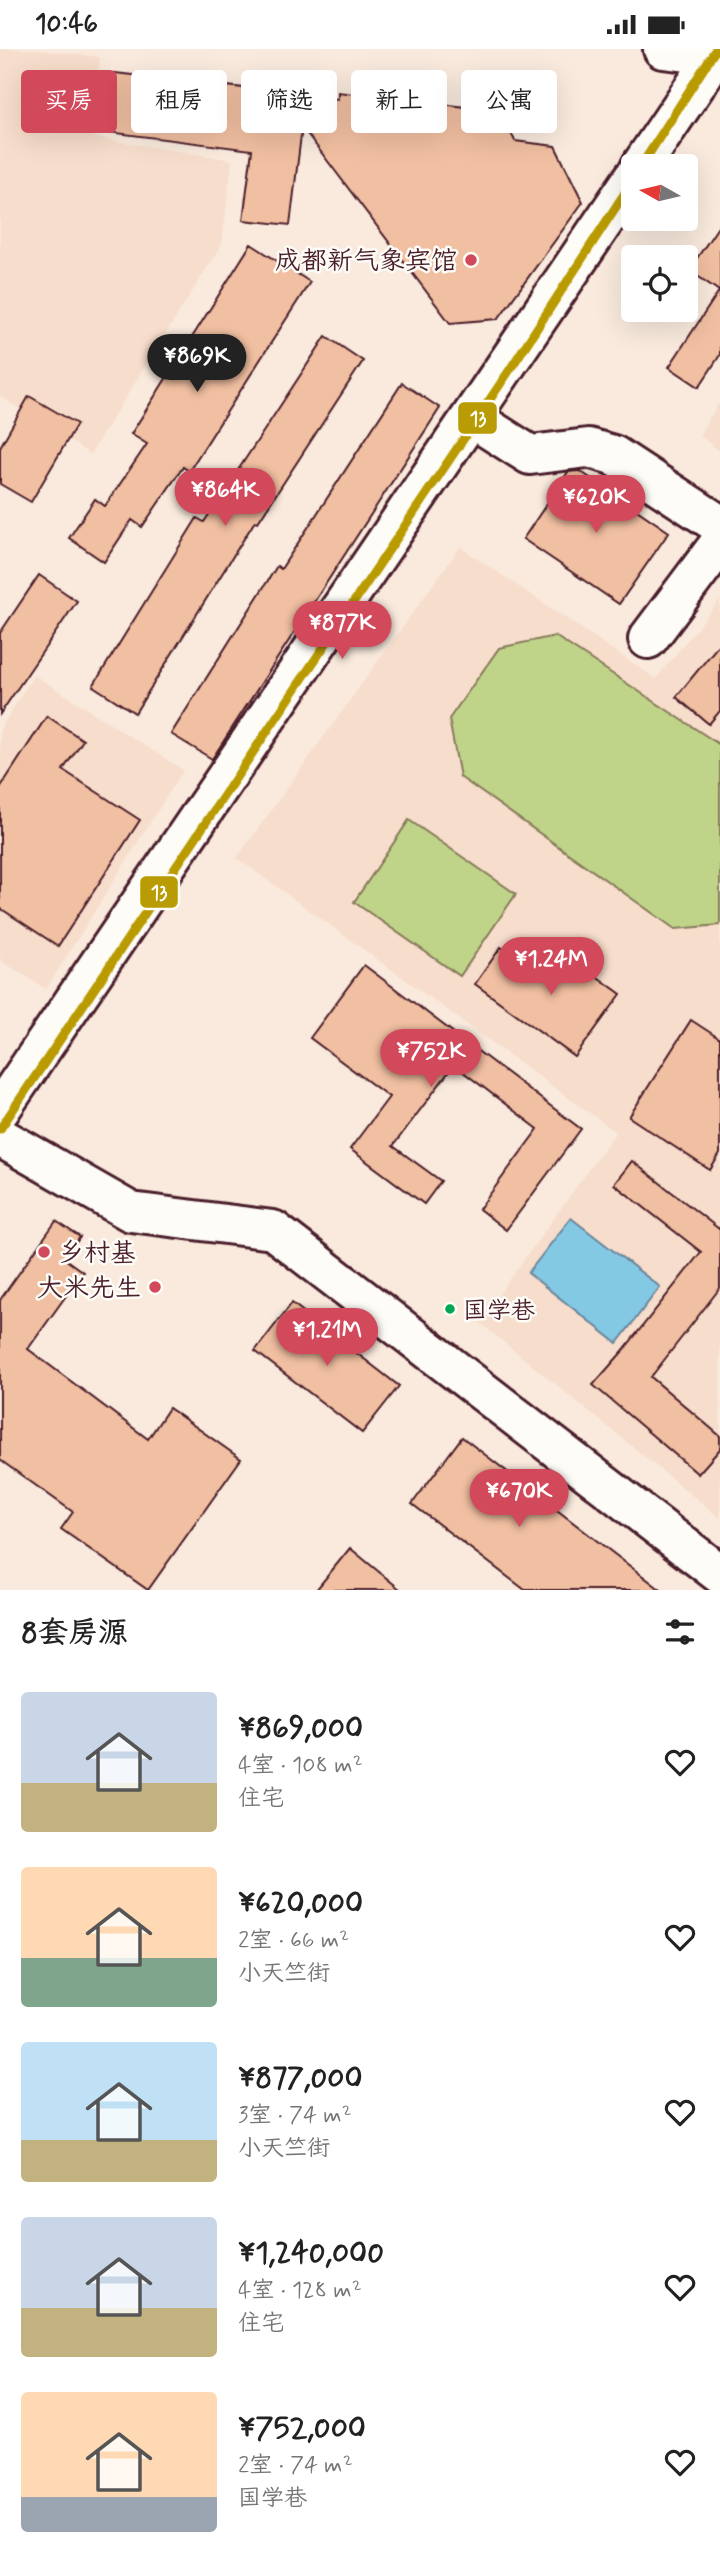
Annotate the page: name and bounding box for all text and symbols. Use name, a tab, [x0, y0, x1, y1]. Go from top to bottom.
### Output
text: 10:46	[35, 8, 98, 42]
chip: 买房	[21, 70, 117, 133]
chip: 租房	[131, 70, 227, 133]
chip: 筛选	[241, 70, 337, 133]
chip: 新上	[351, 70, 447, 133]
chip: 公寓	[461, 70, 557, 133]
north arrow	[621, 154, 698, 231]
map controls	[621, 154, 698, 322]
place label: 成都新气象宾馆	[275, 245, 457, 279]
button: locate	[621, 245, 698, 322]
marker: 成都新气象宾馆	[463, 252, 479, 268]
pin: ¥869K	[148, 335, 246, 394]
text: ¥869K	[163, 342, 231, 372]
line badge: 13	[457, 401, 498, 435]
text: 13	[470, 407, 486, 432]
pin: ¥864K	[176, 469, 274, 528]
pin: ¥620K	[547, 475, 645, 535]
text: ¥864K	[191, 476, 259, 506]
text: ¥620K	[562, 483, 630, 513]
pin: ¥877K	[293, 601, 391, 661]
text: ¥877K	[309, 609, 375, 639]
line badge: 13	[139, 875, 179, 909]
text: 13	[151, 881, 167, 906]
pin: ¥1.24M	[494, 937, 608, 997]
text: ¥1.24M	[514, 945, 588, 975]
pin: ¥752K	[382, 1030, 480, 1089]
text: ¥752K	[396, 1037, 466, 1067]
place label: 乡村基	[58, 1237, 136, 1271]
marker: 乡村基	[36, 1244, 52, 1260]
place label: 大米先生	[37, 1272, 141, 1306]
marker: 大米先生	[147, 1279, 163, 1295]
place label: 国学巷	[463, 1296, 535, 1327]
marker: 国学巷	[443, 1302, 457, 1316]
pin: ¥1.21M	[270, 1309, 384, 1368]
text: ¥1.21M	[292, 1316, 362, 1346]
pin: ¥670K	[470, 1469, 568, 1529]
text: ¥670K	[486, 1477, 552, 1507]
icon: filters	[661, 1613, 699, 1651]
text: 8套房源	[21, 1614, 128, 1653]
text: ¥869,000	[238, 1709, 363, 1748]
icon: home	[77, 1720, 161, 1804]
icon: heart	[661, 1743, 699, 1781]
text: 4室 · 108 m²	[238, 1751, 363, 1781]
text: 住宅	[238, 1784, 284, 1814]
text: ¥620,000	[238, 1884, 363, 1923]
icon: home	[77, 1895, 161, 1979]
icon: heart	[661, 1918, 699, 1956]
text: 2室 · 66 m²	[238, 1926, 349, 1956]
text: 小天竺街	[238, 1959, 330, 1989]
text: ¥877,000	[238, 2059, 363, 2098]
icon: home	[77, 2070, 161, 2154]
icon: heart	[661, 2093, 699, 2131]
text: 3室 · 74 m²	[238, 2101, 352, 2131]
text: 小天竺街	[238, 2134, 330, 2164]
text: ¥1,240,000	[238, 2234, 384, 2273]
icon: home	[77, 2245, 161, 2329]
icon: heart	[661, 2268, 699, 2306]
text: 4室 · 128 m²	[238, 2276, 362, 2306]
text: 住宅	[238, 2309, 284, 2339]
text: ¥752,000	[238, 2409, 366, 2448]
icon: home	[77, 2420, 161, 2504]
icon: heart	[661, 2443, 699, 2481]
text: 2室 · 74 m²	[238, 2451, 353, 2481]
text: 国学巷	[238, 2484, 307, 2514]

